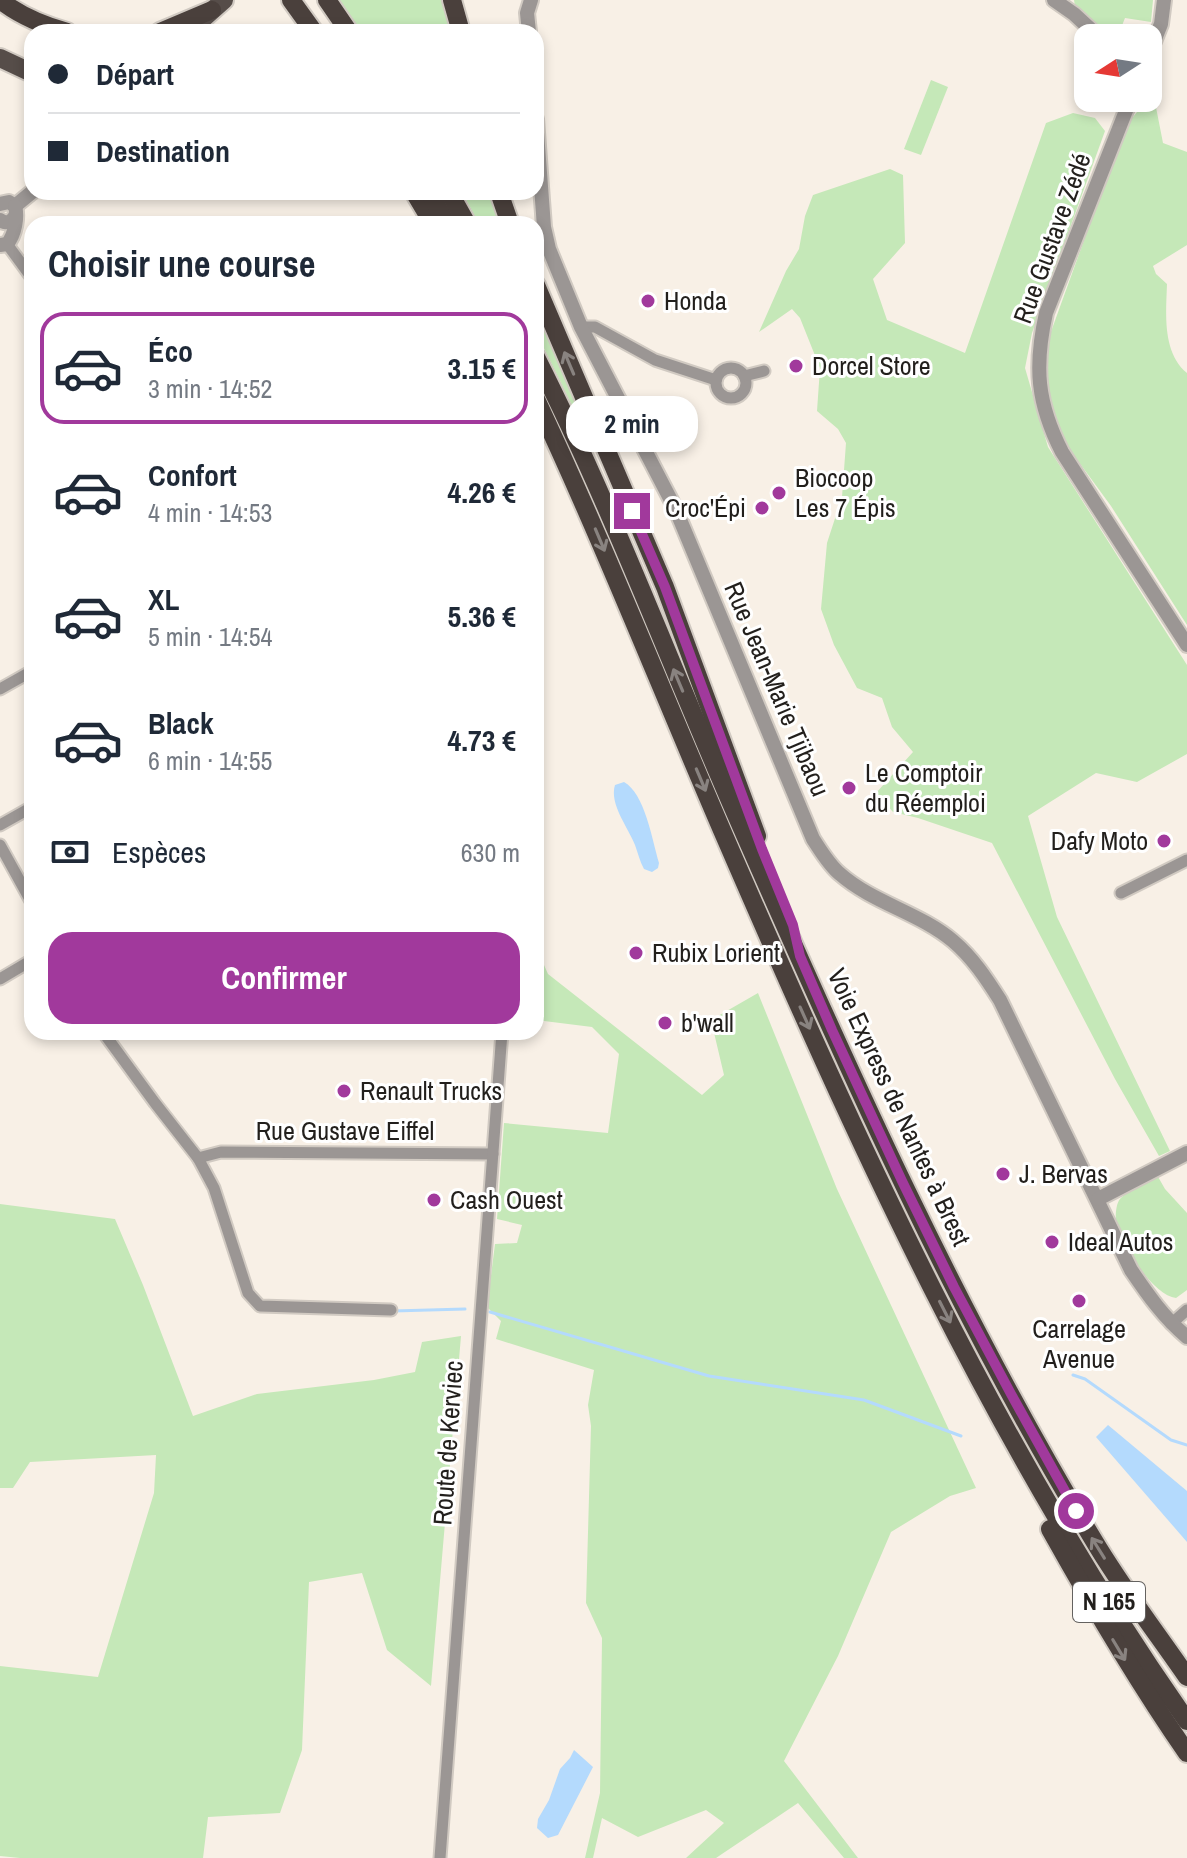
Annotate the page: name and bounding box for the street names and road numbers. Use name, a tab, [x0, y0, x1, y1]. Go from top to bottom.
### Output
street label: Rue Gustave Zédé	[1004, 148, 1099, 328]
street label: Rue Jean-Marie Tjibaou	[717, 576, 838, 801]
street label: Voie Express de Nantes à Brest	[820, 962, 979, 1251]
street label: Rue Gustave Eiffel	[256, 1113, 434, 1148]
street label: Route de Kerviec	[424, 1360, 471, 1526]
road number: N 165	[1073, 1582, 1145, 1622]

